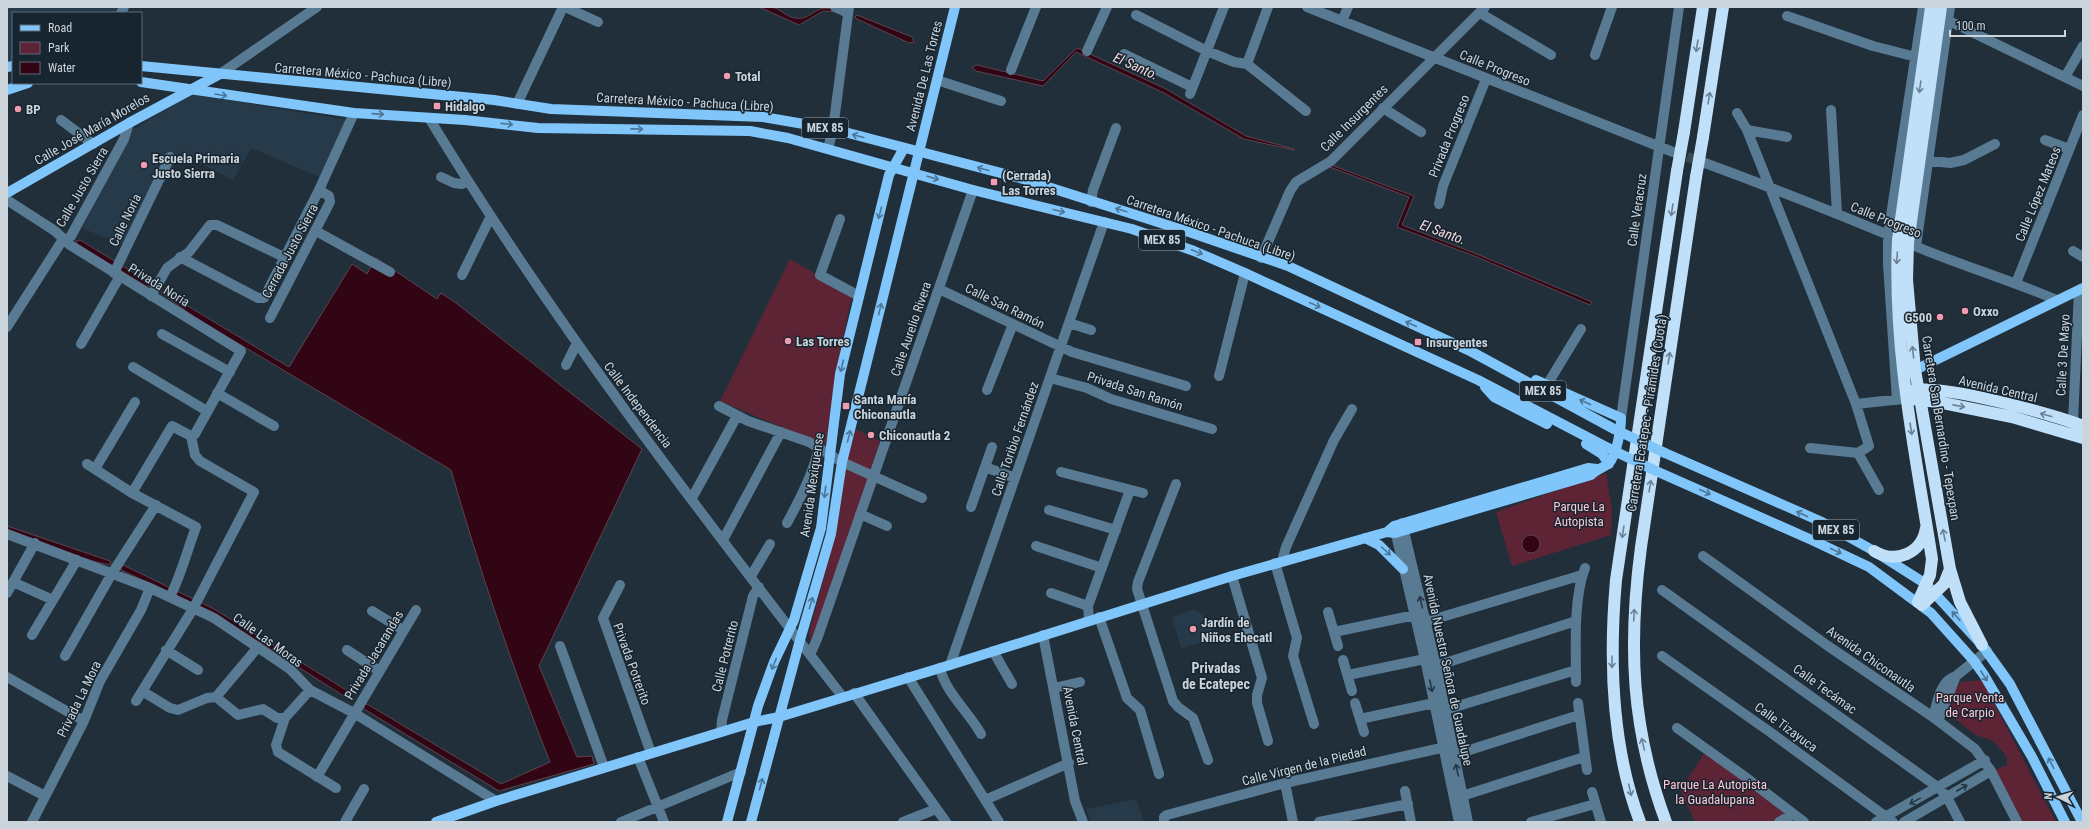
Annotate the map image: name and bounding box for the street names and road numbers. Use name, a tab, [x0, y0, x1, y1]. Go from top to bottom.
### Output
street label: Avenida De Las Torres	[903, 19, 945, 133]
street label: Calle Progreso	[1457, 47, 1533, 89]
street label: Carretera México - Pachuca (Libre)	[274, 60, 452, 90]
street label: Calle Insurgentes	[1317, 81, 1391, 155]
street label: Calle José María Morelos	[32, 90, 152, 168]
street label: Carretera México - Pachuca (Libre)	[596, 90, 774, 114]
street label: Privada Progreso	[1426, 92, 1472, 180]
road number: MEX 85	[802, 118, 848, 138]
street label: Calle Justo Sierra	[53, 144, 111, 230]
street label: Calle López Mateos	[2012, 144, 2064, 244]
street label: Calle Veracruz	[1624, 172, 1650, 248]
street label: Calle Noria	[106, 191, 144, 249]
street label: Carretera México - Pachuca (Libre)	[1125, 192, 1297, 264]
street label: Calle Progreso	[1848, 199, 1924, 241]
street label: Cerrada Justo Sierra	[259, 201, 321, 301]
road number: MEX 85	[1139, 230, 1185, 250]
street label: Privada Noria	[126, 260, 192, 310]
street label: Calle Aurelio Rivera	[888, 280, 934, 378]
street label: Calle San Ramón	[963, 280, 1047, 332]
street label: Carretera Ecatepec - Pirámides (Cuota)	[1624, 313, 1670, 513]
street label: Calle 3 De Mayo	[2053, 313, 2073, 397]
street label: Carretera San Bernardino - Tepexpan	[1919, 335, 1963, 521]
street label: Calle Independencia	[601, 359, 675, 451]
street label: Privada San Ramón	[1085, 368, 1185, 414]
street label: Avenida Central	[1957, 373, 2039, 405]
street label: Calle Toribio Fernández	[988, 379, 1042, 498]
road number: MEX 85	[1520, 381, 1566, 401]
street label: Avenida Mexiquense	[797, 432, 827, 538]
road number: MEX 85	[1813, 520, 1859, 540]
street label: Avenida Nuestra Señora de Guadalupe	[1420, 573, 1476, 767]
street label: Privada Jacarandas	[342, 608, 406, 702]
street label: Calle Las Moras	[230, 610, 306, 670]
street label: Calle Potrerito	[709, 619, 741, 693]
street label: Privada Potrerito	[610, 621, 654, 707]
street label: Avenida Chiconautla	[1824, 623, 1918, 695]
street label: Privada La Mora	[54, 658, 104, 740]
street label: Calle Tecámac	[1790, 661, 1860, 717]
street label: Avenida Central	[1060, 685, 1090, 767]
street label: Calle Tizayuca	[1752, 699, 1820, 755]
street label: Calle Virgen de la Piedad	[1240, 743, 1368, 789]

